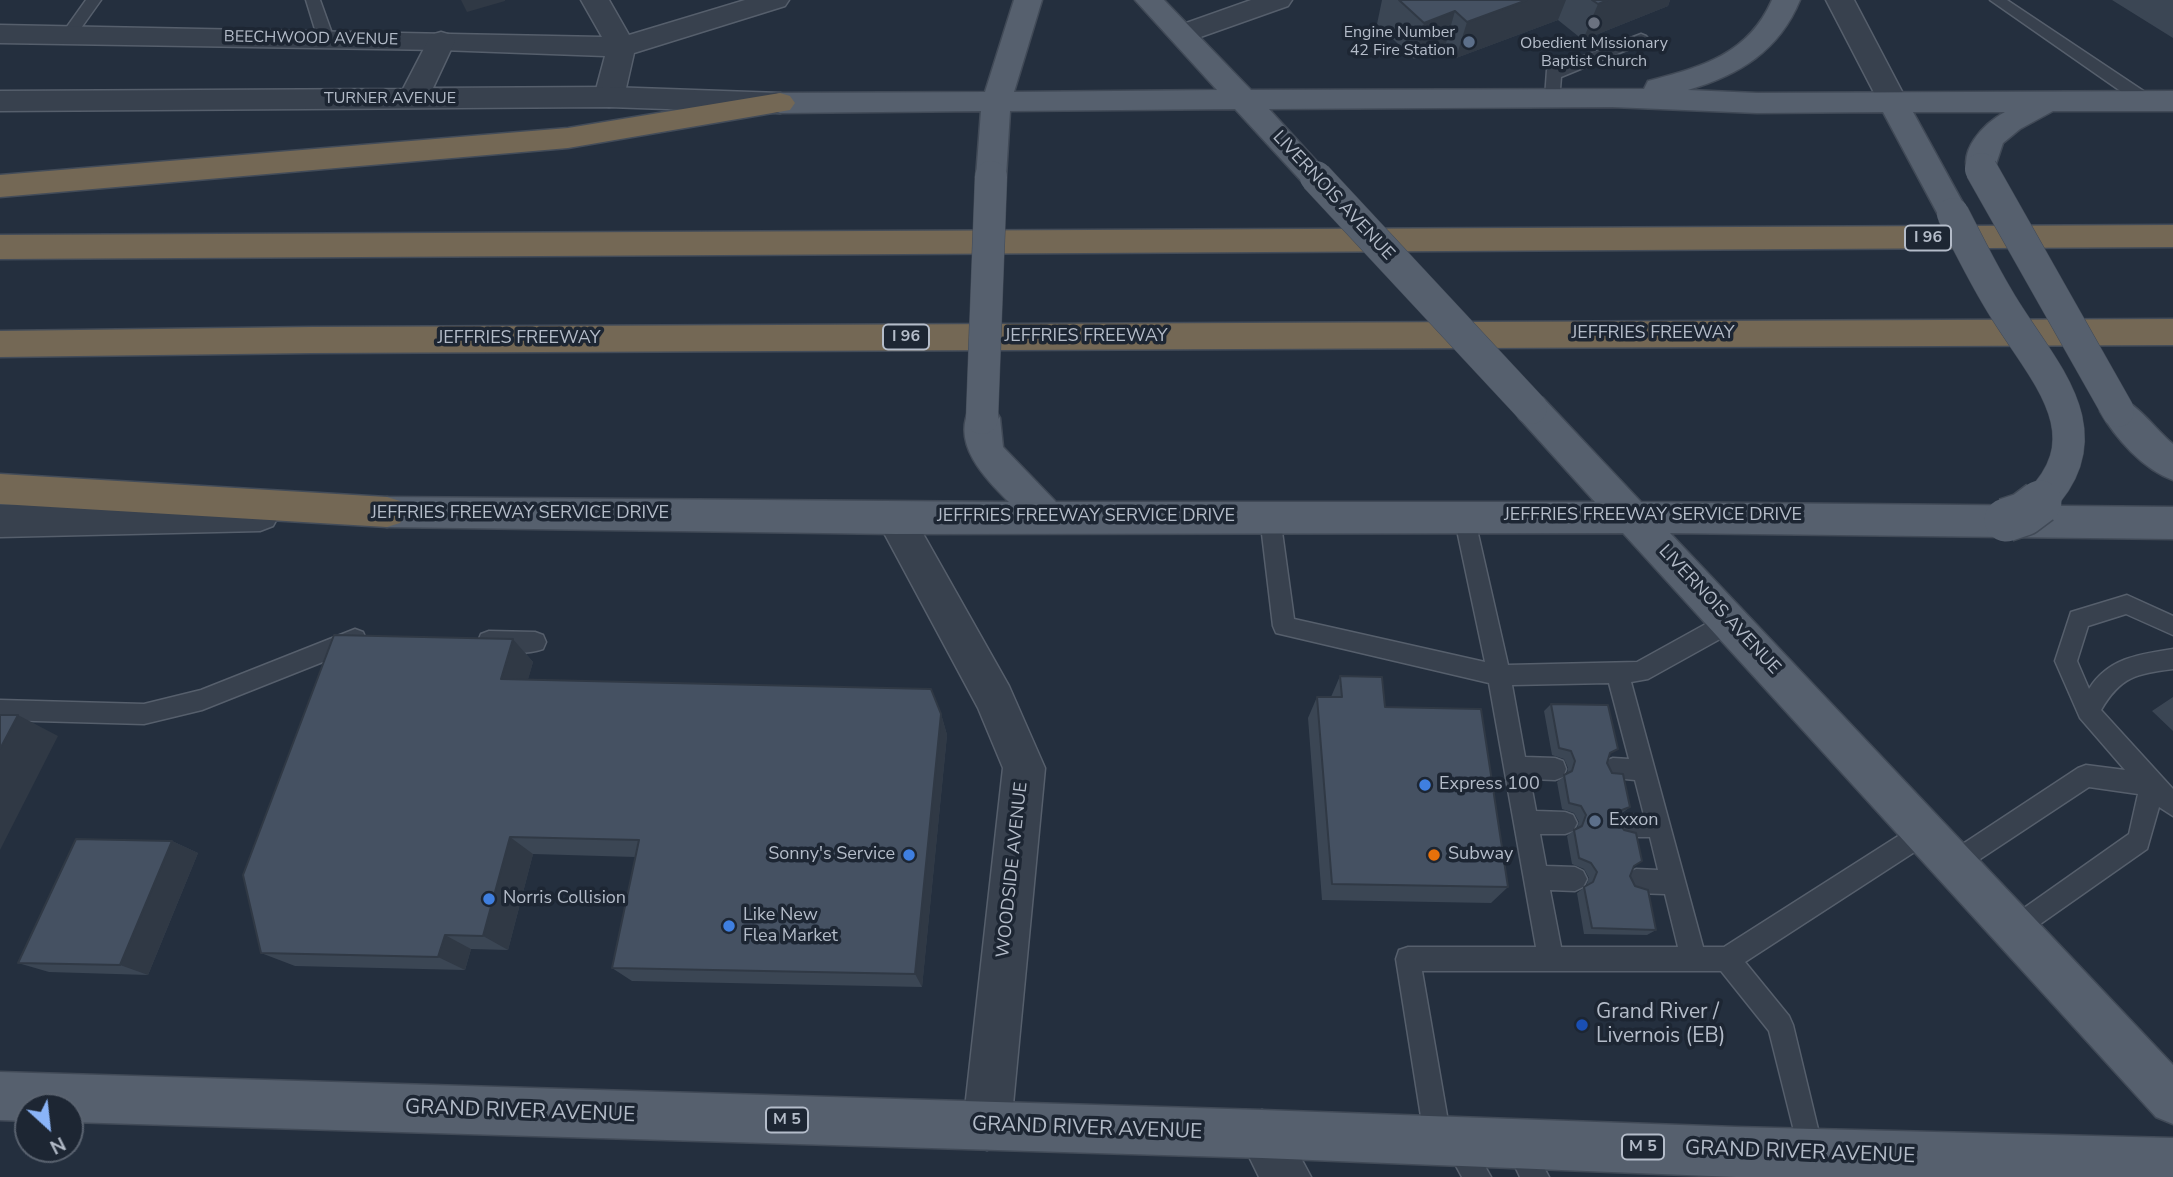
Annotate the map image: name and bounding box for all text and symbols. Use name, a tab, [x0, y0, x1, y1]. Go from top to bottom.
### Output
marker: Obedient Missionary Baptist Church	[1586, 15, 1602, 31]
place label: Engine Number 42 Fire Station	[1344, 23, 1455, 61]
street label: BEECHWOOD AVENUE	[224, 28, 398, 50]
marker: Engine Number 42 Fire Station	[1461, 34, 1477, 50]
place label: Obedient Missionary Baptist Church	[1520, 34, 1668, 72]
street label: TURNER AVENUE	[324, 89, 456, 109]
street label: LIVERNOIS AVENUE	[1268, 127, 1398, 265]
road number: I 96	[1905, 226, 1951, 250]
street label: JEFFRIES FREEWAY	[1571, 323, 1735, 345]
road number: I 96	[883, 324, 929, 350]
street label: JEFFRIES FREEWAY	[1004, 326, 1168, 348]
street label: JEFFRIES FREEWAY	[437, 328, 601, 350]
street label: JEFFRIES FREEWAY SERVICE DRIVE	[371, 503, 669, 525]
street label: JEFFRIES FREEWAY SERVICE DRIVE	[1504, 505, 1802, 527]
street label: JEFFRIES FREEWAY SERVICE DRIVE	[937, 506, 1235, 528]
street label: LIVERNOIS AVENUE	[1654, 541, 1784, 679]
place label: Express 100	[1439, 774, 1540, 796]
marker: Express 100	[1417, 777, 1433, 793]
street label: WOODSIDE AVENUE	[993, 781, 1033, 959]
place label: Exxon	[1609, 810, 1658, 832]
marker: Exxon	[1587, 813, 1603, 829]
place label: Sonny's Service	[768, 844, 895, 866]
place label: Subway	[1448, 844, 1513, 866]
marker: Sonny's Service	[901, 847, 917, 863]
marker: Subway	[1426, 847, 1442, 863]
place label: Norris Collision	[503, 888, 626, 910]
marker: Norris Collision	[481, 891, 497, 907]
place label: Like New Flea Market	[743, 905, 838, 948]
marker: Like New Flea Market	[721, 918, 737, 934]
place label: Grand River / Livernois (EB)	[1596, 1000, 1725, 1050]
marker: Grand River / Livernois (EB)	[1574, 1017, 1590, 1033]
north arrow	[14, 1093, 84, 1163]
street label: GRAND RIVER AVENUE	[404, 1095, 636, 1129]
road number: M 5	[766, 1108, 808, 1132]
street label: GRAND RIVER AVENUE	[971, 1112, 1203, 1146]
text: N	[45, 1130, 70, 1160]
road number: M 5	[1622, 1134, 1664, 1160]
street label: GRAND RIVER AVENUE	[1684, 1136, 1916, 1170]

